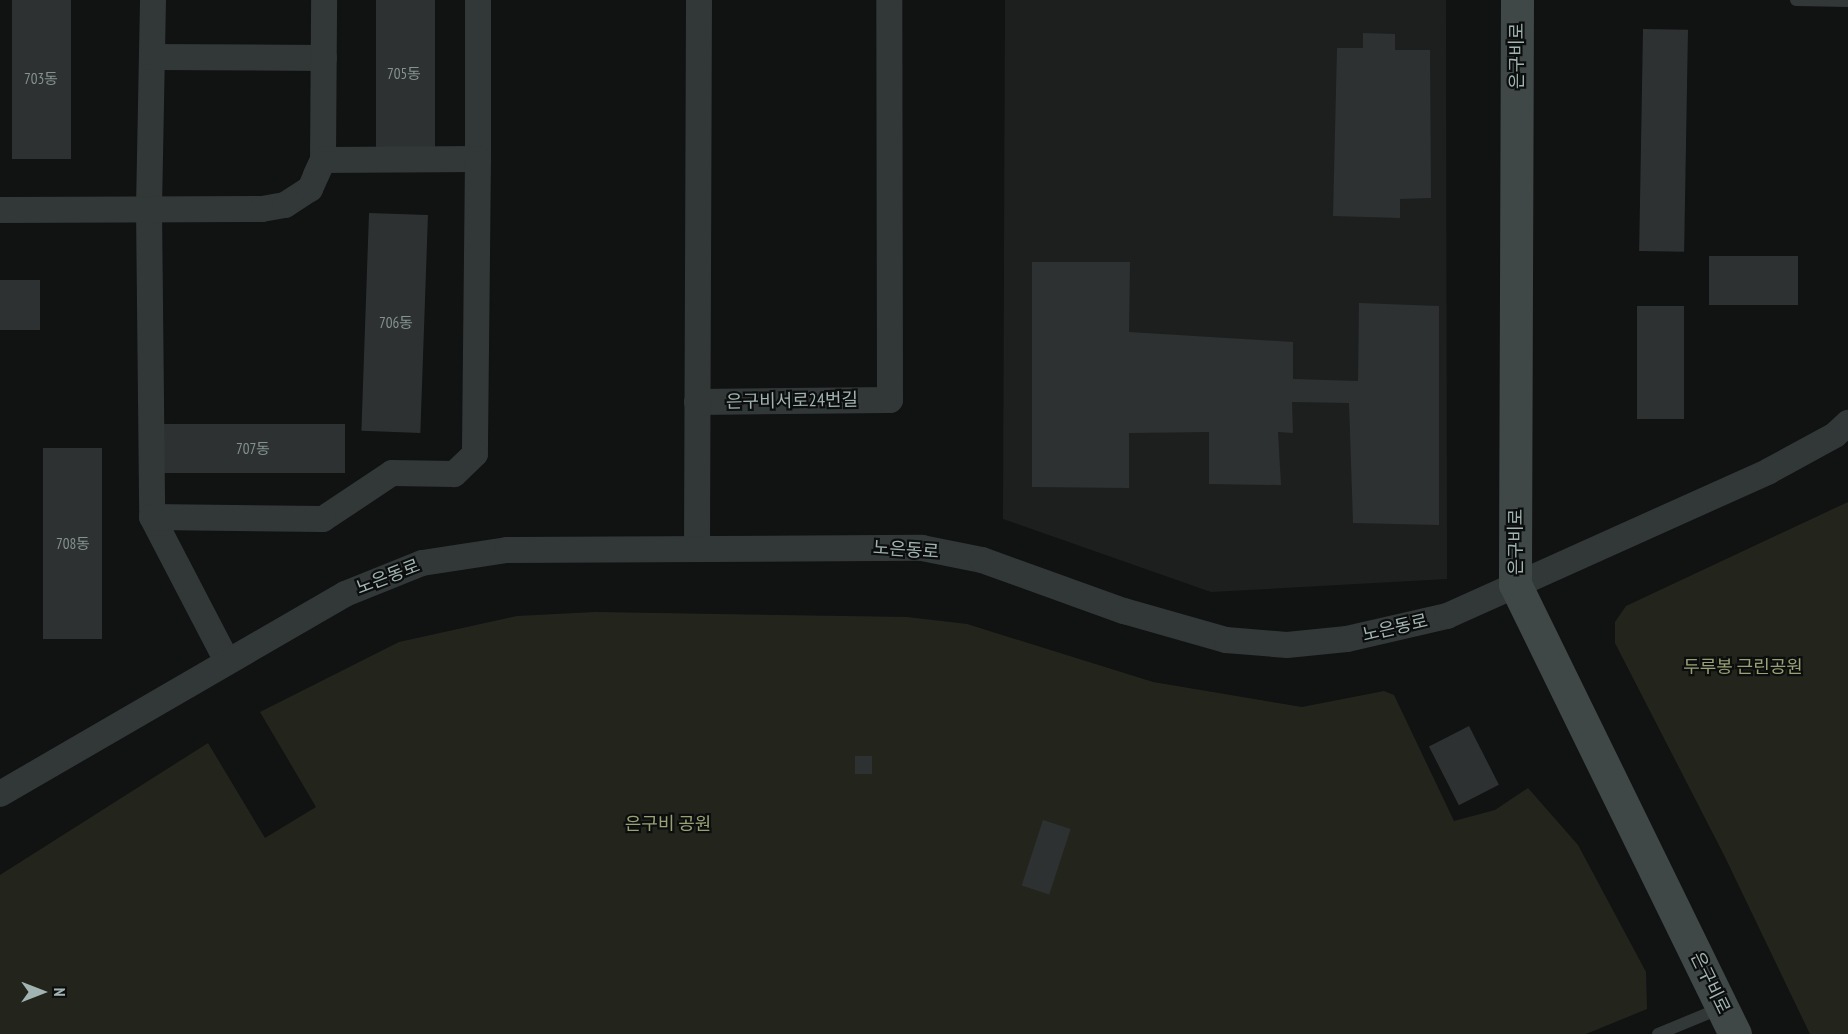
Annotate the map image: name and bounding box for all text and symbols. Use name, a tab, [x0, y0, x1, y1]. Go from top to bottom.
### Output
street label: 은구비로	[1506, 23, 1528, 89]
house number: 705동	[387, 65, 421, 83]
house number: 703동	[24, 70, 58, 88]
house number: 706동	[379, 314, 413, 332]
street label: 은구비서로24번길	[726, 389, 858, 413]
house number: 707동	[236, 440, 270, 458]
street label: 은구비로	[1505, 509, 1527, 575]
house number: 708동	[56, 535, 90, 553]
street label: 노은동로	[872, 537, 940, 563]
street label: 노은동로	[353, 555, 423, 599]
street label: 노은동로	[1360, 610, 1430, 646]
park label: 두루봉 근린공원	[1683, 656, 1803, 678]
park label: 은구비 공원	[625, 813, 711, 835]
street label: 은구비로	[1686, 948, 1734, 1018]
north arrow	[12, 962, 72, 1022]
text: N	[50, 988, 70, 996]

